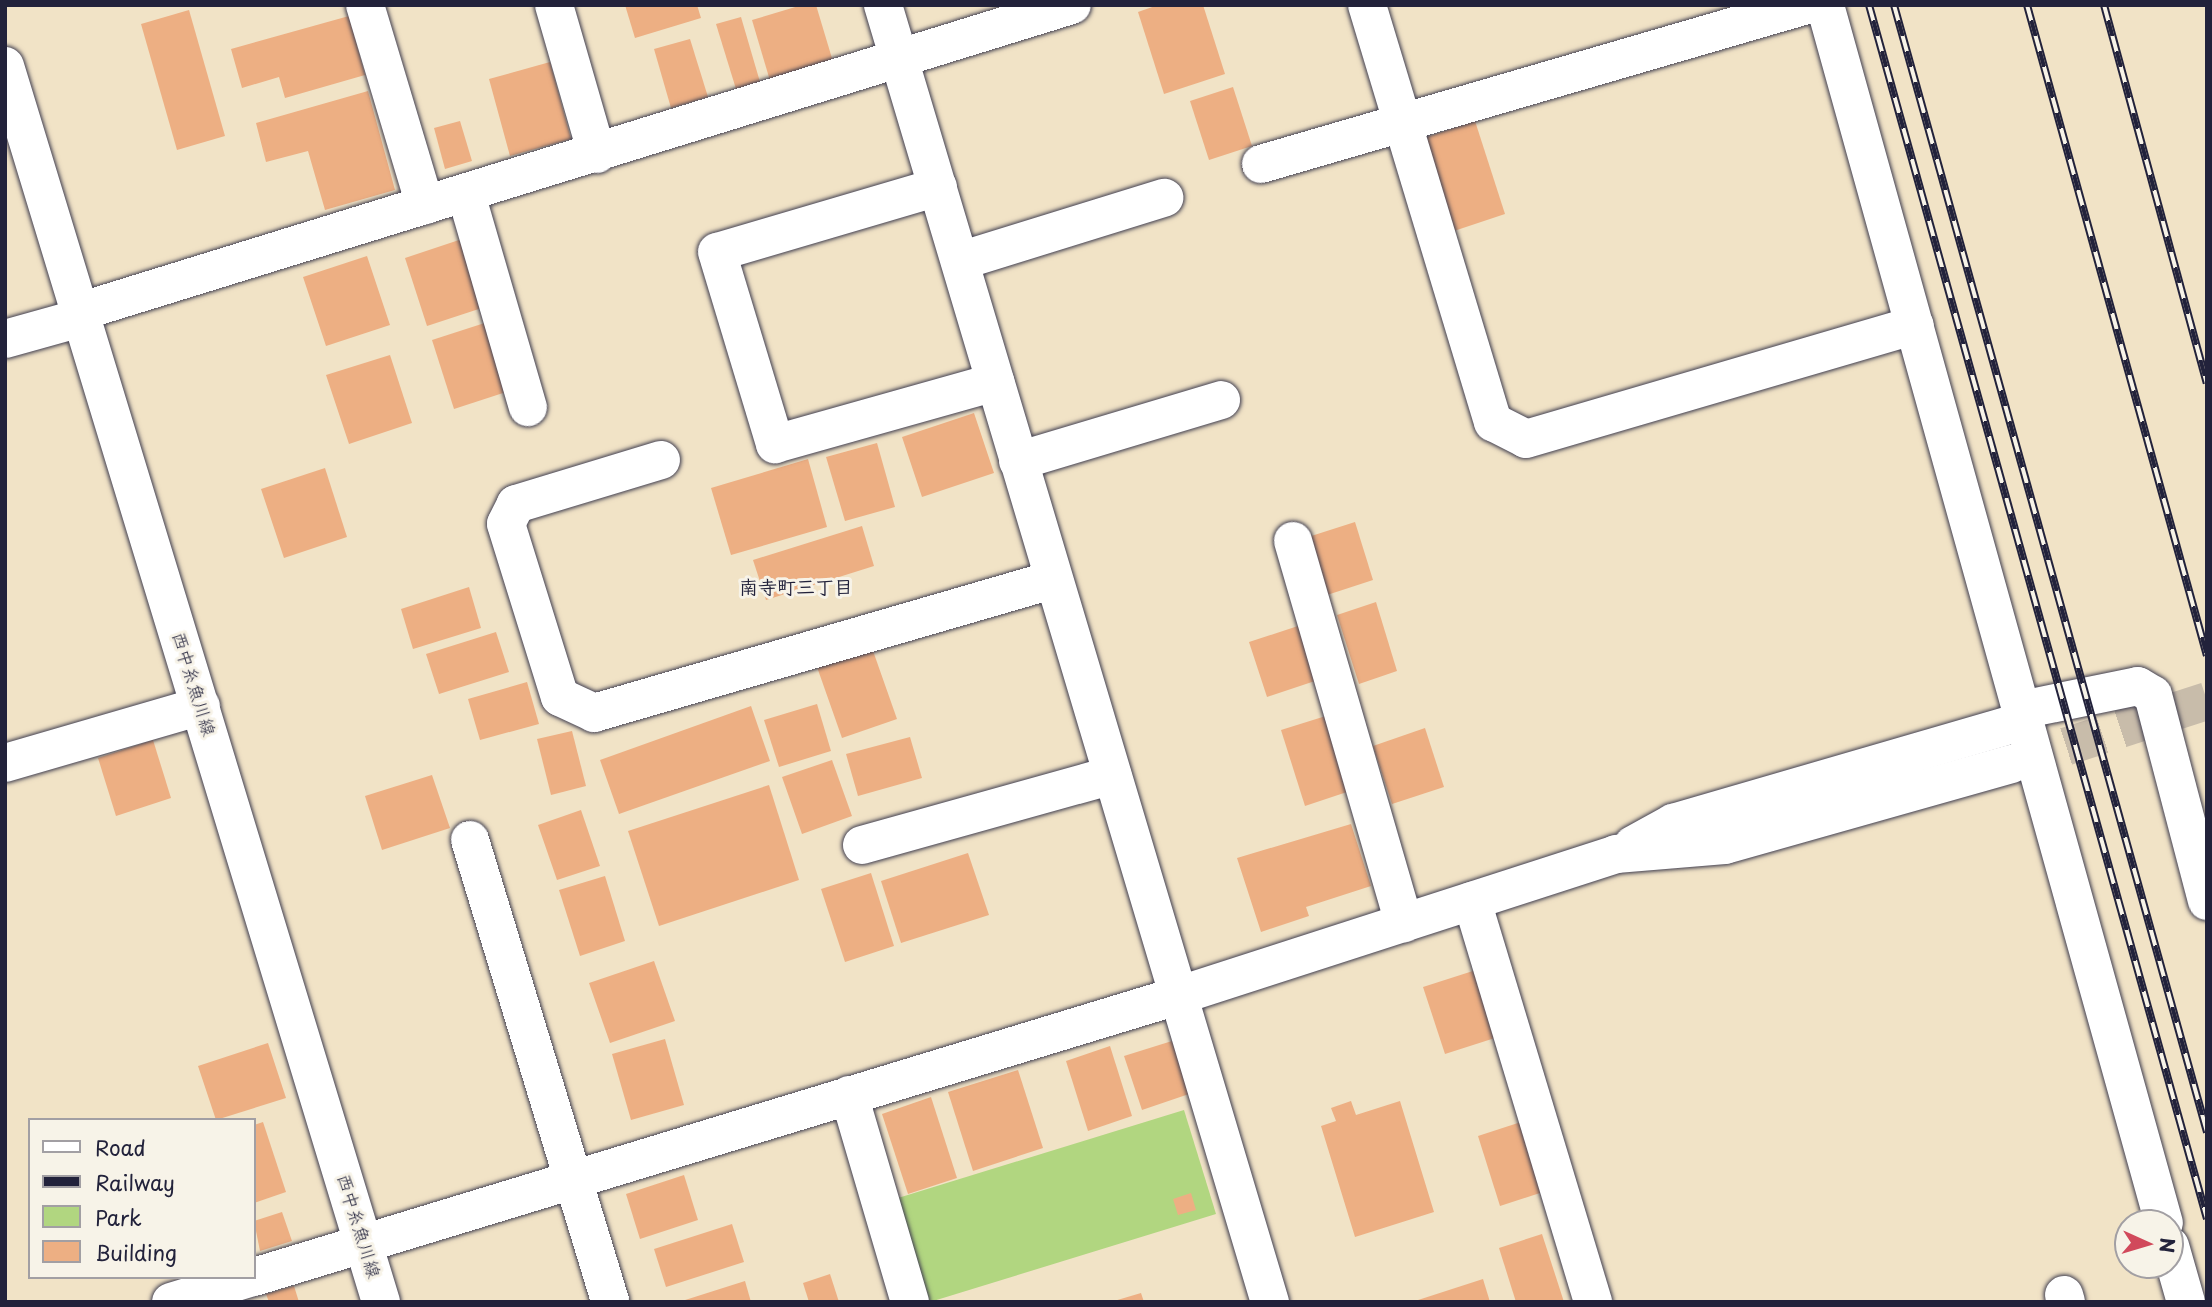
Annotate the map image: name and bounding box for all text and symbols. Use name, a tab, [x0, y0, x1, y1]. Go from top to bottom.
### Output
district label: 南寺町三丁目	[739, 576, 853, 598]
street label: 西中糸魚川線	[168, 629, 220, 739]
legend	[28, 1118, 256, 1279]
text: Road	[95, 1131, 146, 1163]
text: Railway	[95, 1166, 175, 1198]
street label: 西中糸魚川線	[333, 1171, 385, 1281]
text: Park	[95, 1201, 142, 1233]
north arrow	[2114, 1209, 2184, 1279]
text: Building	[95, 1236, 177, 1268]
text: N	[2153, 1237, 2182, 1254]

